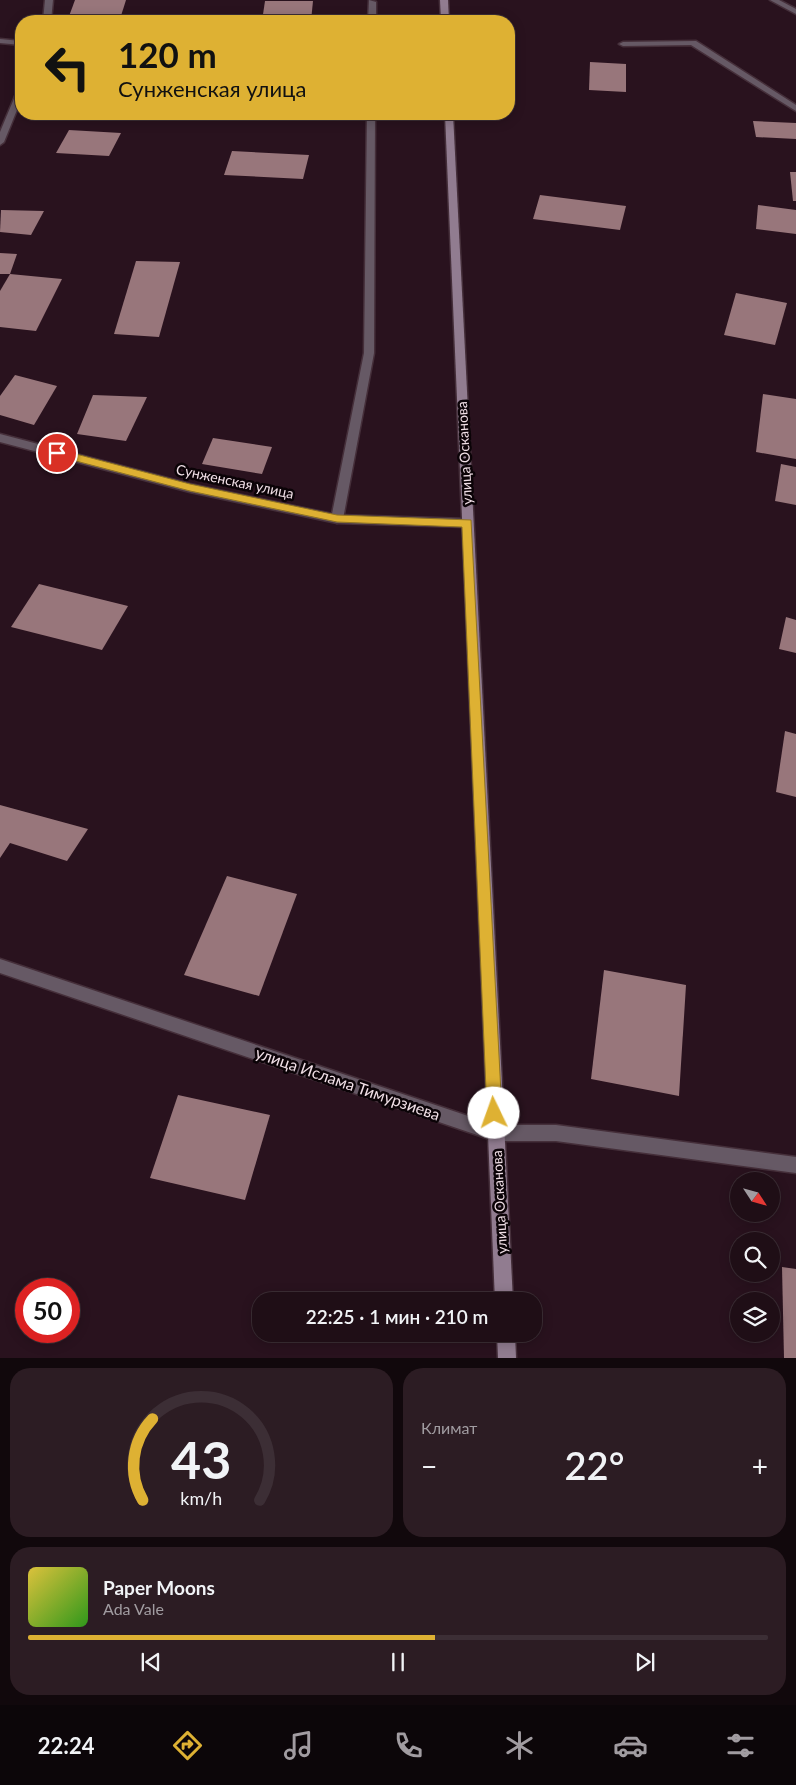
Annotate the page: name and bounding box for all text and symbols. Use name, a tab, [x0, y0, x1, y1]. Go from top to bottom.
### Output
text: 120 m	[118, 33, 217, 75]
icon: left	[35, 35, 100, 100]
text: Сунженская улица	[118, 75, 306, 102]
street label: улица Осканова	[453, 401, 475, 505]
pin	[36, 432, 78, 474]
icon: arrive	[43, 439, 71, 467]
street label: Сунженская улица	[175, 460, 295, 502]
street label: улица Ислама Тимурзиева	[253, 1042, 443, 1124]
position arrow	[467, 1086, 519, 1138]
street label: улица Осканова	[488, 1150, 510, 1254]
north arrow	[730, 1172, 780, 1222]
map controls	[730, 1172, 780, 1342]
button: search	[730, 1232, 780, 1282]
speed limit sign: 50	[15, 1278, 80, 1343]
button: layers	[730, 1292, 780, 1342]
text: 22:25 · 1 мин · 210 m	[306, 1305, 488, 1328]
text: Климат	[421, 1418, 477, 1437]
text: 43	[171, 1428, 232, 1490]
text: 22°	[565, 1442, 624, 1488]
text: −	[421, 1449, 437, 1483]
text: +	[752, 1449, 768, 1483]
text: km/h	[181, 1487, 222, 1509]
text: Paper Moons	[103, 1576, 215, 1599]
text: Ada Vale	[103, 1599, 164, 1618]
icon: previous	[137, 1648, 165, 1676]
icon: pause	[384, 1648, 412, 1676]
icon: next	[631, 1648, 659, 1676]
icon: directions	[170, 1728, 205, 1763]
icon: music	[281, 1728, 316, 1763]
icon: phone	[391, 1728, 426, 1763]
icon: climate	[502, 1728, 537, 1763]
icon: car	[613, 1728, 648, 1763]
icon: filters	[723, 1728, 758, 1763]
text: 22:24	[38, 1732, 95, 1759]

